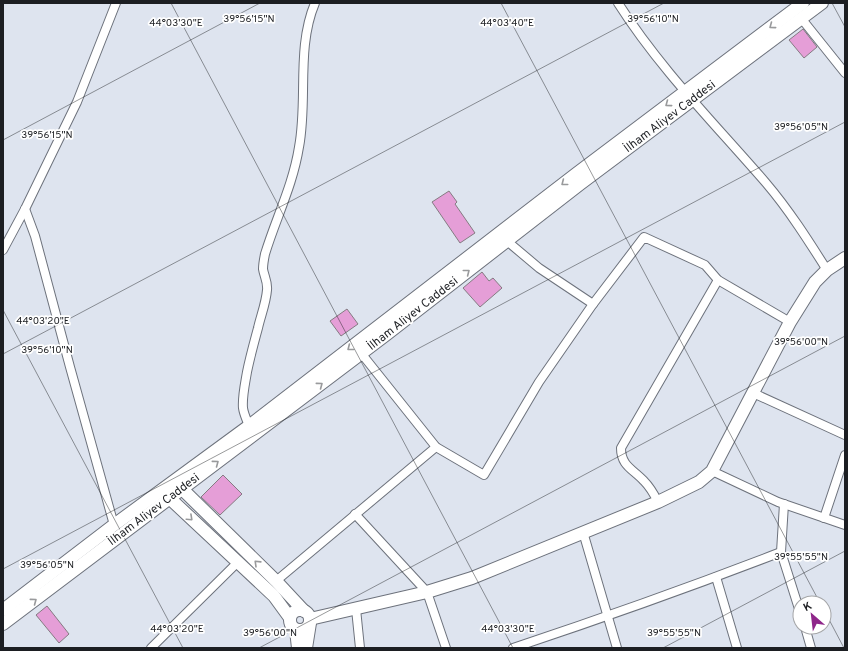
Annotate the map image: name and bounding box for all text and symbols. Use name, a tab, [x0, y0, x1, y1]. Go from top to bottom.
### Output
text: 39°56'15"N	[223, 13, 275, 26]
text: 39°56'10"N	[627, 13, 679, 26]
text: 44°03'30"E	[149, 17, 203, 30]
text: 44°03'40"E	[480, 17, 534, 30]
one-way arrow	[769, 22, 776, 29]
street label: İlham Aliyev Caddesi	[621, 77, 719, 157]
one-way arrow	[665, 100, 672, 107]
text: 39°56'05"N	[774, 121, 828, 134]
text: 39°56'15"N	[21, 129, 73, 142]
one-way arrow	[561, 178, 568, 185]
one-way arrow	[463, 270, 470, 277]
street label: İlham Aliyev Caddesi	[364, 274, 462, 354]
text: 44°03'20"E	[16, 315, 70, 328]
text: 39°56'00"N	[774, 336, 828, 349]
one-way arrow	[348, 343, 355, 350]
text: 39°56'10"N	[21, 344, 73, 357]
one-way arrow	[315, 383, 322, 390]
one-way arrow	[211, 461, 218, 468]
street label: İlham Aliyev Caddesi	[105, 470, 203, 550]
one-way arrow	[185, 513, 193, 520]
text: 39°55'55"N	[774, 551, 828, 564]
text: 39°56'05"N	[20, 559, 74, 572]
one-way arrow	[254, 560, 262, 568]
north arrow	[792, 595, 832, 635]
one-way arrow	[30, 598, 37, 606]
text: K	[801, 599, 815, 615]
text: 44°03'20"E	[150, 623, 204, 636]
text: 44°03'30"E	[481, 623, 535, 636]
text: 39°56'00"N	[243, 627, 297, 640]
text: 39°55'55"N	[647, 627, 701, 640]

